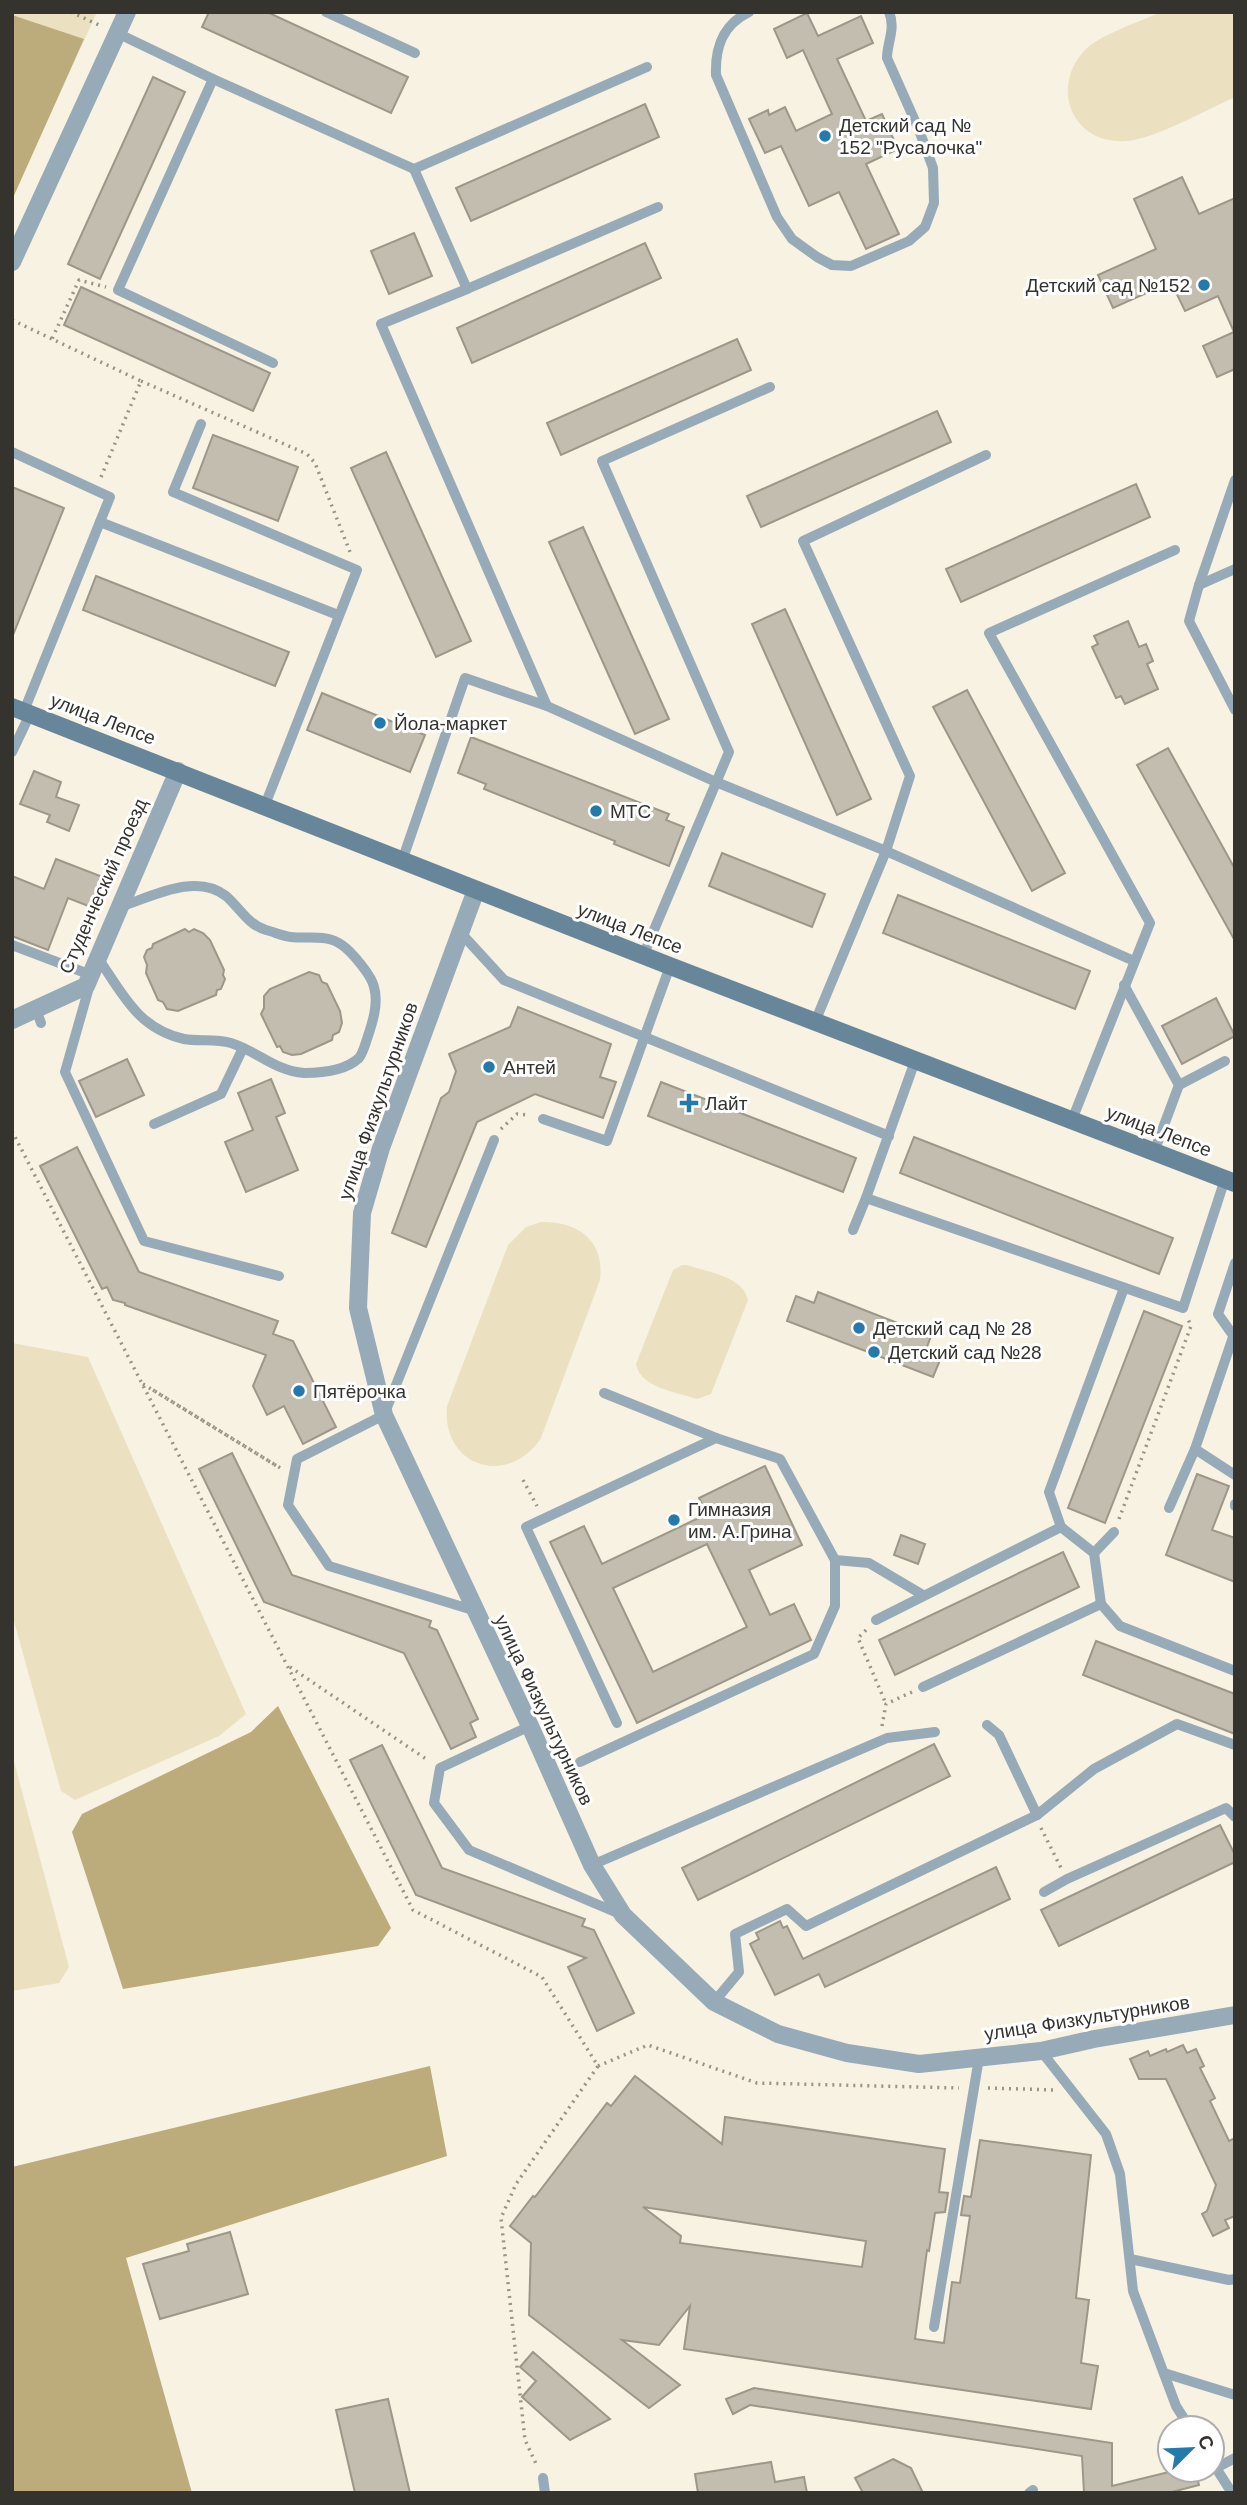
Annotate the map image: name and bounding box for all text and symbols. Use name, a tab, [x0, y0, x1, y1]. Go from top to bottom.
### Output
place label: Детский сад № 152 "Русалочка"	[839, 115, 982, 158]
marker: Детский сад № 152 "Русалочка"	[817, 128, 833, 144]
place label: Детский сад №152	[1026, 275, 1190, 296]
marker: Детский сад №152	[1196, 277, 1212, 293]
street label: улица Лепсе	[47, 689, 159, 749]
place label: Йола-маркет	[394, 713, 507, 734]
marker: Йола-маркет	[372, 715, 388, 731]
street label: Студенческий проезд	[55, 795, 151, 977]
place label: МТС	[610, 801, 651, 822]
marker: МТС	[588, 803, 604, 819]
street label: улица Лепсе	[574, 898, 686, 958]
street label: улица Физкультурников	[334, 1000, 422, 1202]
place label: Антей	[503, 1057, 556, 1078]
marker: Антей	[481, 1059, 497, 1075]
marker: Лайт	[679, 1093, 699, 1113]
place label: Лайт	[705, 1093, 748, 1114]
street label: улица Лепсе	[1103, 1101, 1215, 1161]
place label: Детский сад № 28	[873, 1318, 1032, 1339]
marker: Детский сад № 28	[851, 1320, 867, 1336]
place label: Детский сад №28	[888, 1342, 1042, 1363]
marker: Детский сад №28	[866, 1344, 882, 1360]
place label: Пятёрочка	[313, 1381, 407, 1402]
marker: Пятёрочка	[291, 1383, 307, 1399]
place label: Гимназия им. А.Грина	[688, 1499, 792, 1542]
marker: Гимназия им. А.Грина	[666, 1512, 682, 1528]
street label: улица Физкультурников	[491, 1612, 597, 1808]
street label: улица Физкультурников	[983, 1991, 1191, 2045]
north arrow	[1156, 2414, 1226, 2484]
text: С	[1194, 2432, 1219, 2453]

